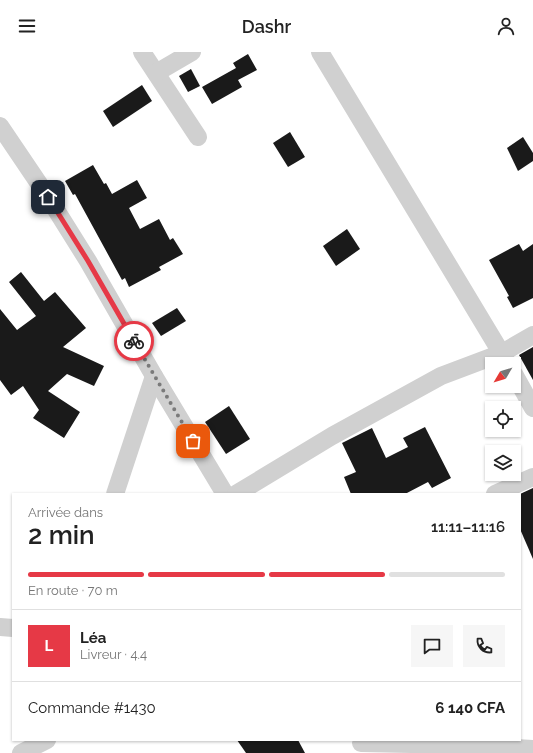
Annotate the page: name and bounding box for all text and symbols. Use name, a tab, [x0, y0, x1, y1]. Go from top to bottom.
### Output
icon: menu	[16, 15, 38, 37]
icon: person	[495, 15, 517, 37]
text: Dashr	[242, 16, 291, 37]
pin	[31, 180, 65, 214]
icon: home	[37, 186, 59, 208]
courier	[114, 321, 154, 361]
icon: bike	[123, 330, 145, 352]
north arrow	[485, 357, 521, 393]
map controls	[485, 357, 521, 481]
button: locate	[485, 401, 521, 437]
pin	[176, 424, 210, 458]
icon: bag	[182, 430, 204, 452]
button: layers	[485, 445, 521, 481]
text: Arrivée dans	[28, 505, 103, 520]
text: 11:11–11:16	[431, 518, 505, 536]
text: 2 min	[28, 520, 95, 550]
text: En route · 70 m	[28, 583, 118, 598]
button: chat	[411, 625, 453, 667]
button: phone	[463, 625, 505, 667]
text: Léa	[80, 629, 106, 647]
text: L	[45, 637, 53, 655]
text: Livreur · 4.4	[80, 647, 147, 662]
text: Commande #1430	[28, 699, 156, 717]
text: 6 140 CFA	[435, 699, 505, 717]

